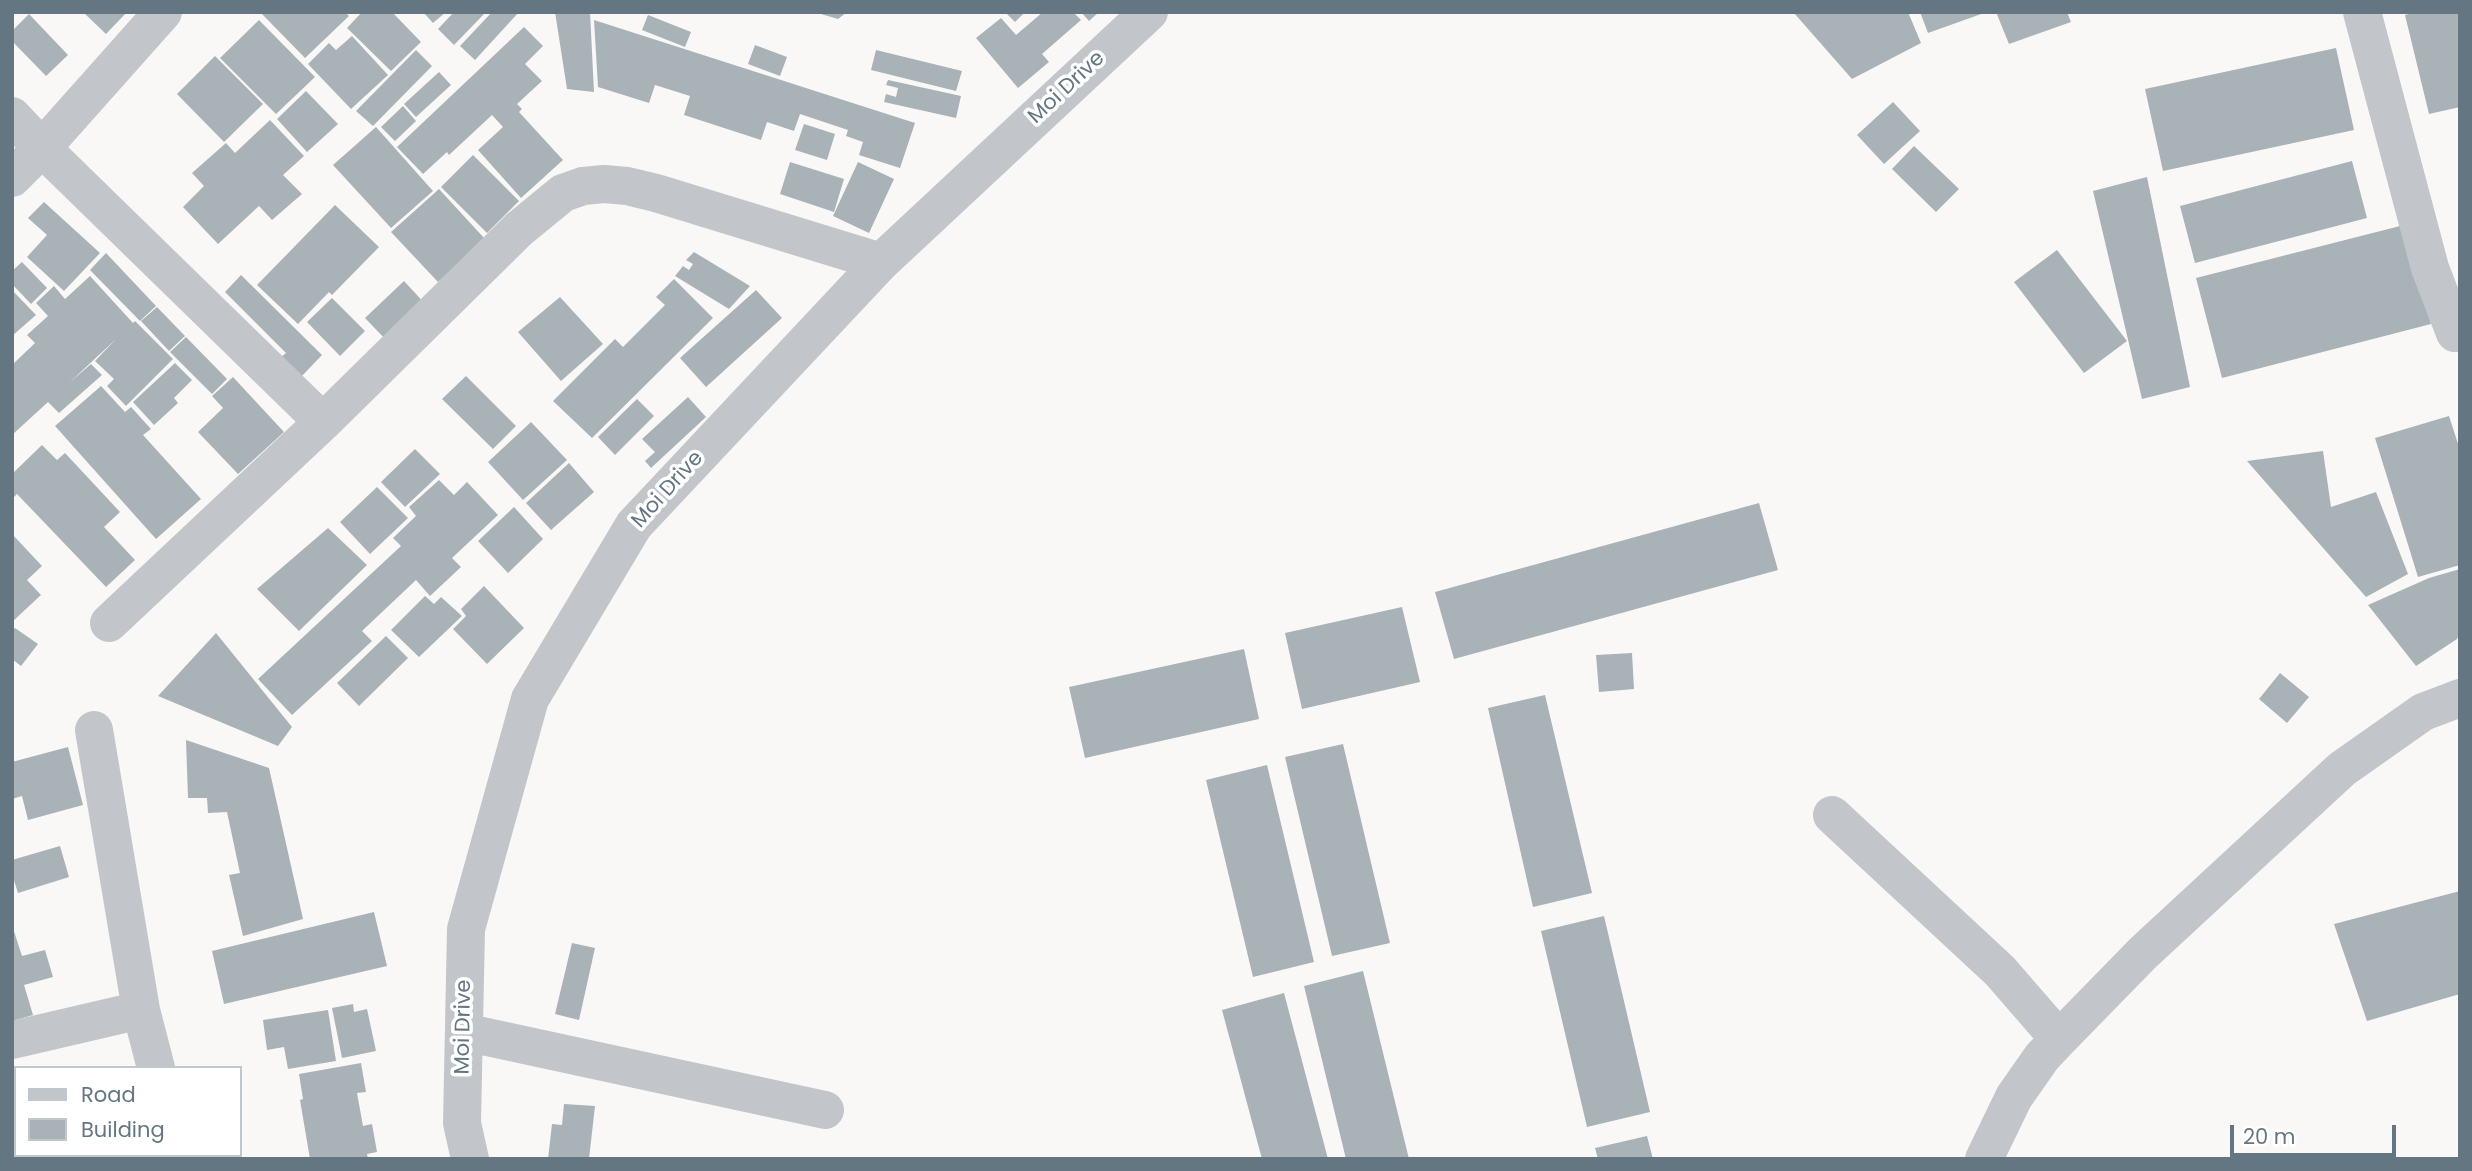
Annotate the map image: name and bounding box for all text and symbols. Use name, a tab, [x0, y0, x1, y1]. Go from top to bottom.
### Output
street label: Moi Drive	[1024, 46, 1110, 130]
street label: Moi Drive	[627, 446, 709, 534]
street label: Moi Drive	[451, 979, 477, 1075]
legend	[14, 1066, 242, 1157]
text: Road	[81, 1080, 136, 1109]
scale bar	[2234, 1112, 2400, 1156]
text: Building	[81, 1115, 165, 1144]
text: 20 m	[2243, 1122, 2296, 1151]

